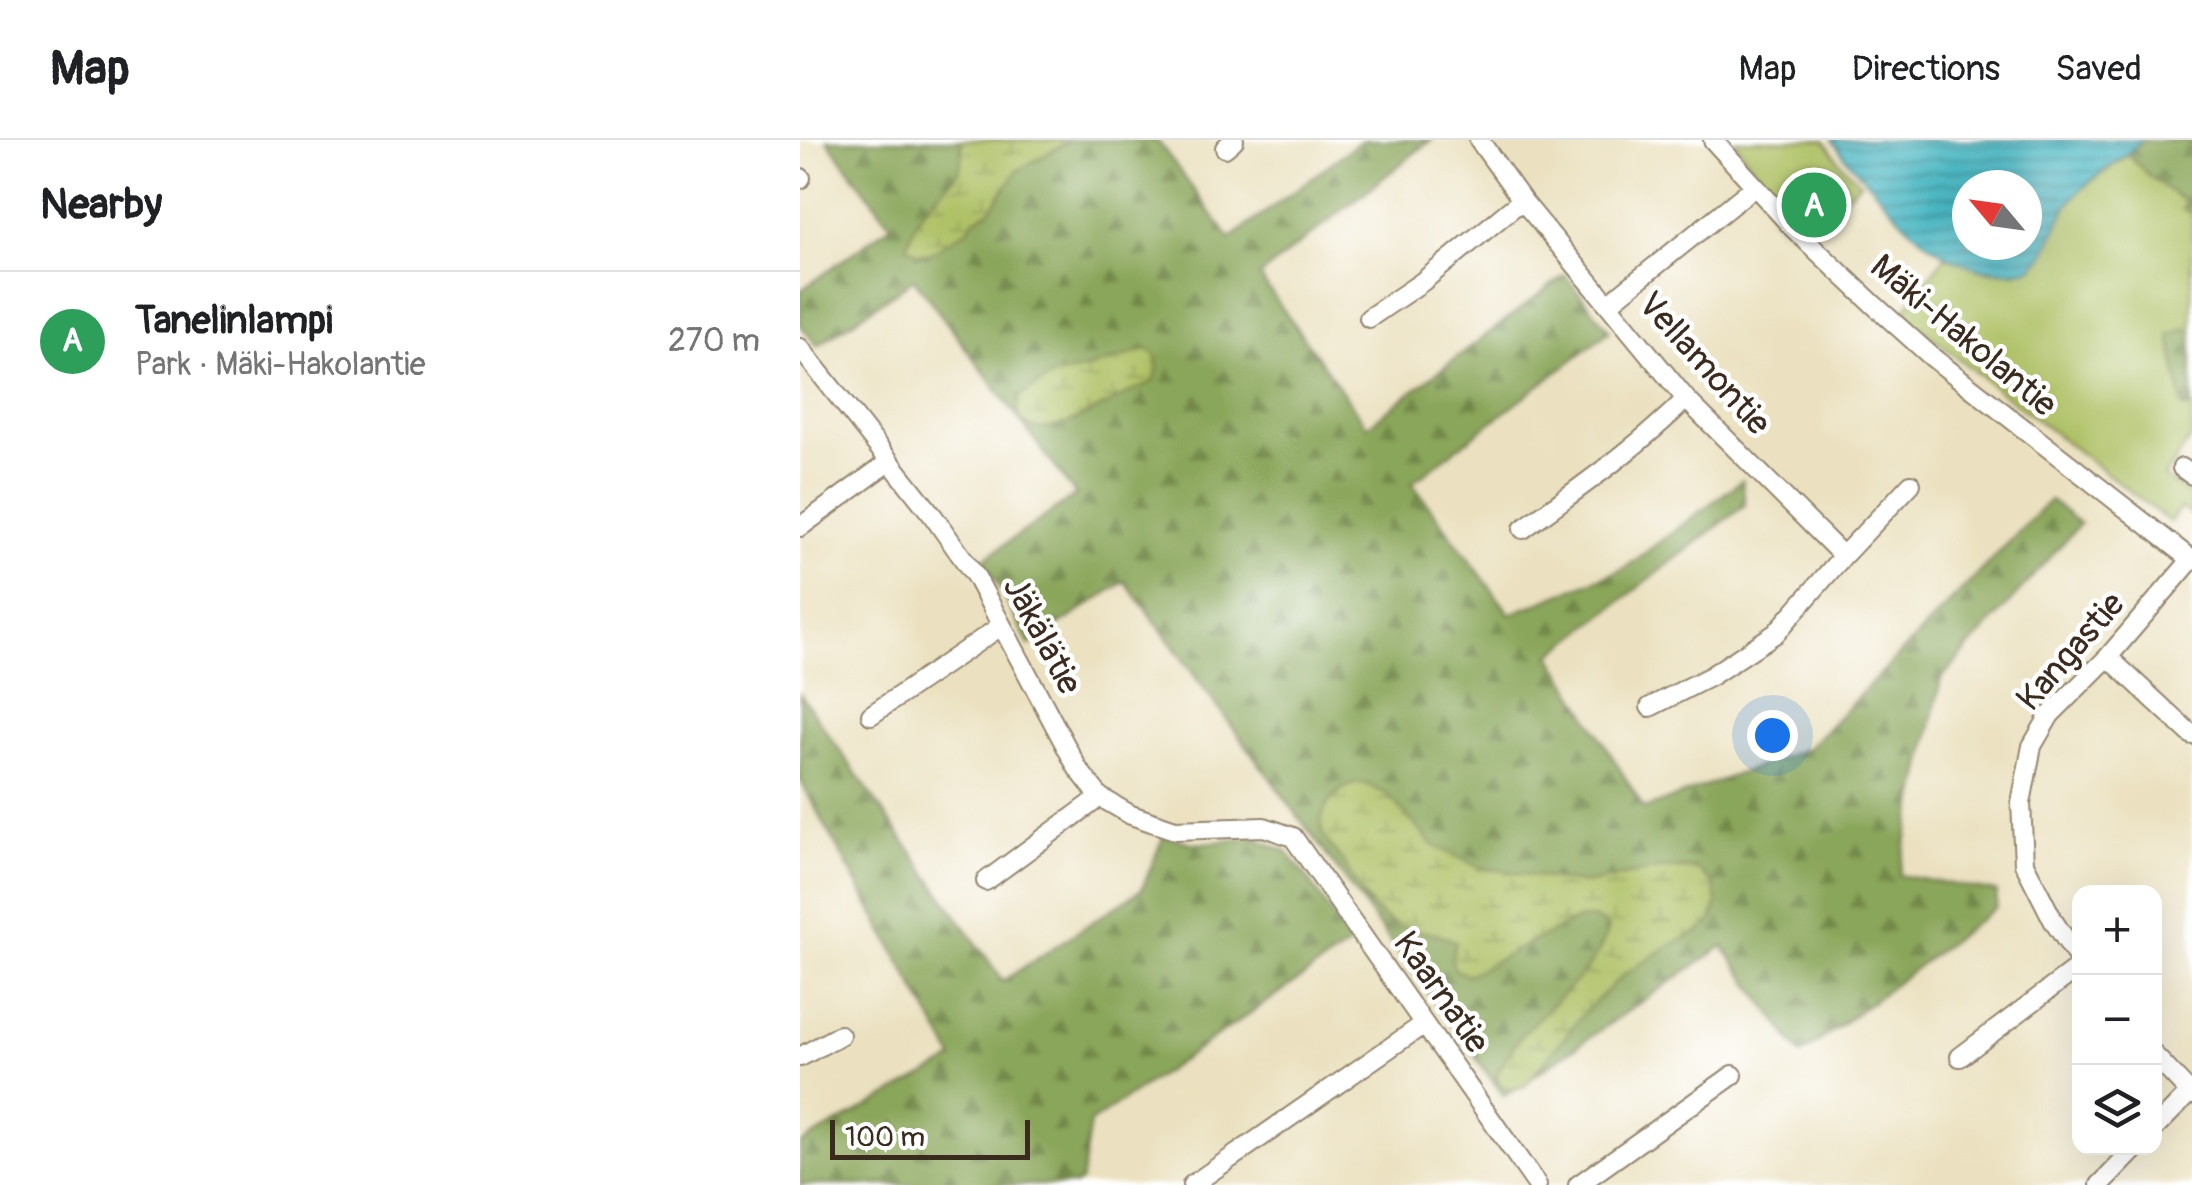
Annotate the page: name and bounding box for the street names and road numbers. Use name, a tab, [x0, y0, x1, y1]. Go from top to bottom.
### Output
street label: Mäki-Hakolantie	[1861, 245, 2066, 427]
street label: Vellamontie	[1628, 283, 1780, 444]
street label: Jäkälätie	[993, 569, 1091, 702]
street label: Kangastie	[2007, 583, 2134, 720]
street label: Kaarnatie	[1383, 923, 1499, 1062]

